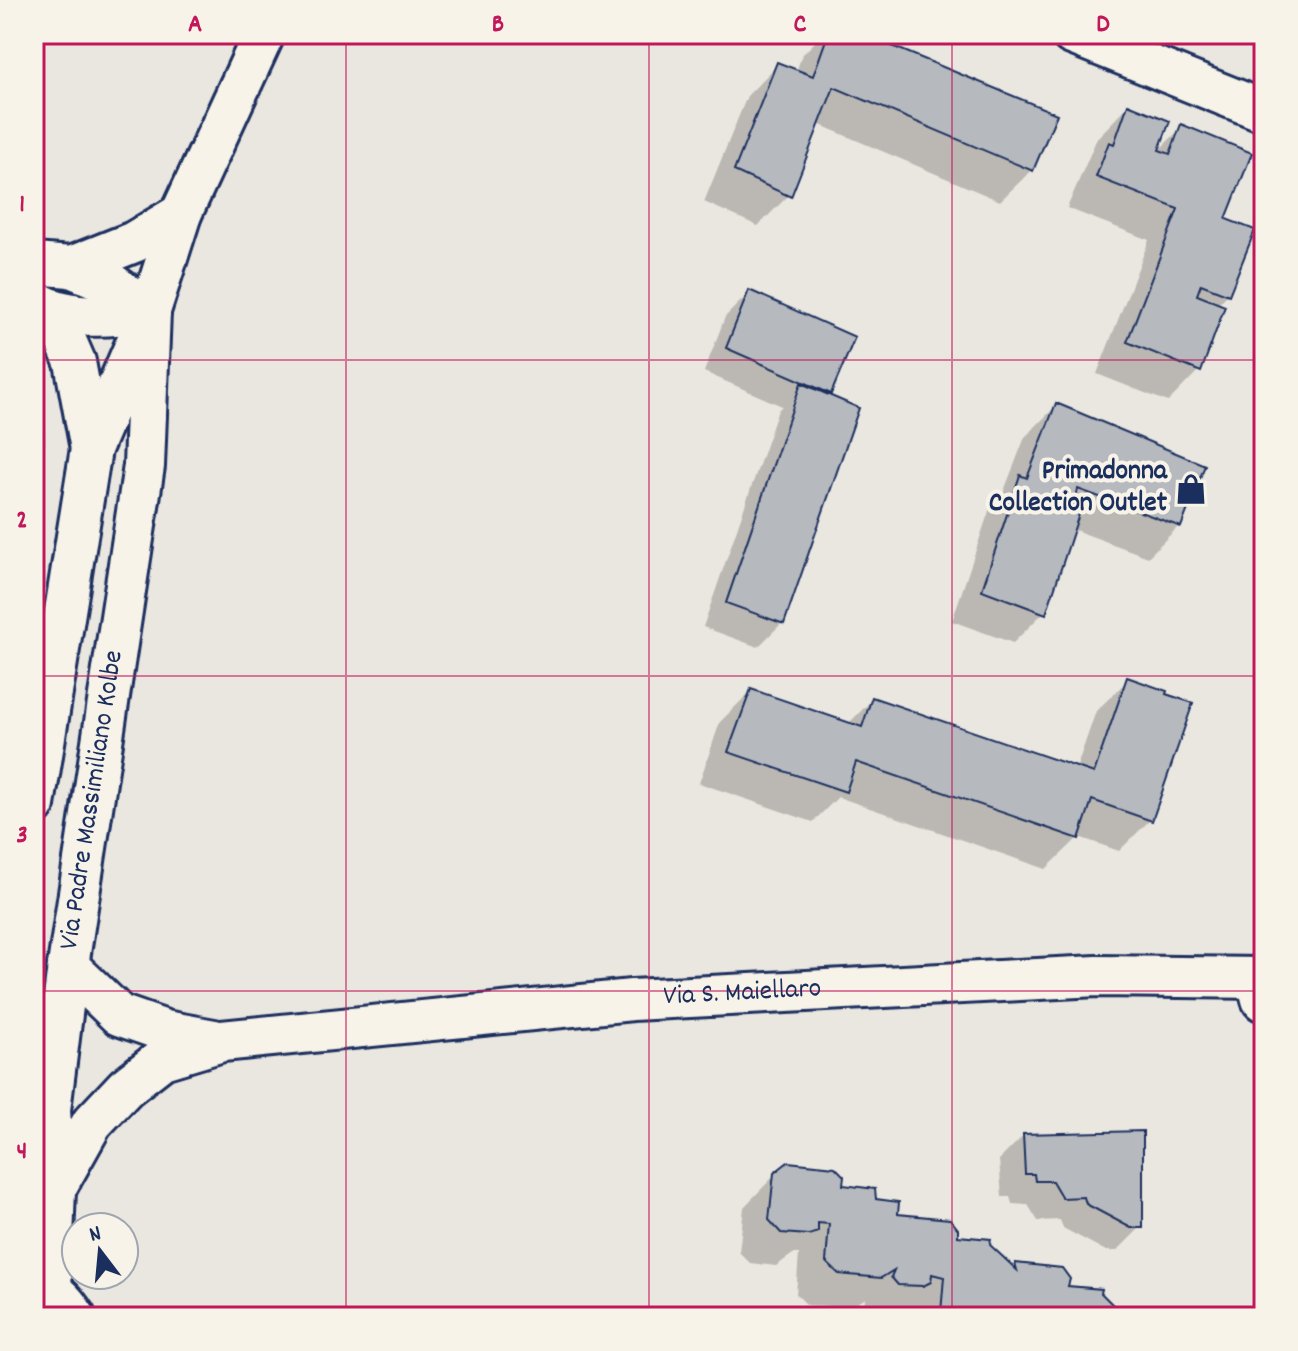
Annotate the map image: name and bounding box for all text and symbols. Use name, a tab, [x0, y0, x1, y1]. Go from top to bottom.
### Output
text: A	[188, 7, 202, 44]
text: B	[492, 7, 504, 44]
text: C	[794, 7, 807, 44]
text: D	[1096, 7, 1110, 44]
text: 1	[19, 187, 25, 224]
place label: Primadonna Collection Outlet	[989, 453, 1168, 525]
shop icon: Primadonna Collection Outlet	[1174, 472, 1208, 506]
text: 2	[16, 503, 28, 540]
street label: Via Padre Massimiliano Kolbe	[51, 648, 136, 953]
text: 3	[16, 818, 28, 855]
street label: Via S. Maiellaro	[662, 970, 822, 1018]
text: 4	[17, 1134, 27, 1171]
north arrow	[60, 1211, 140, 1291]
text: N	[86, 1219, 105, 1252]

